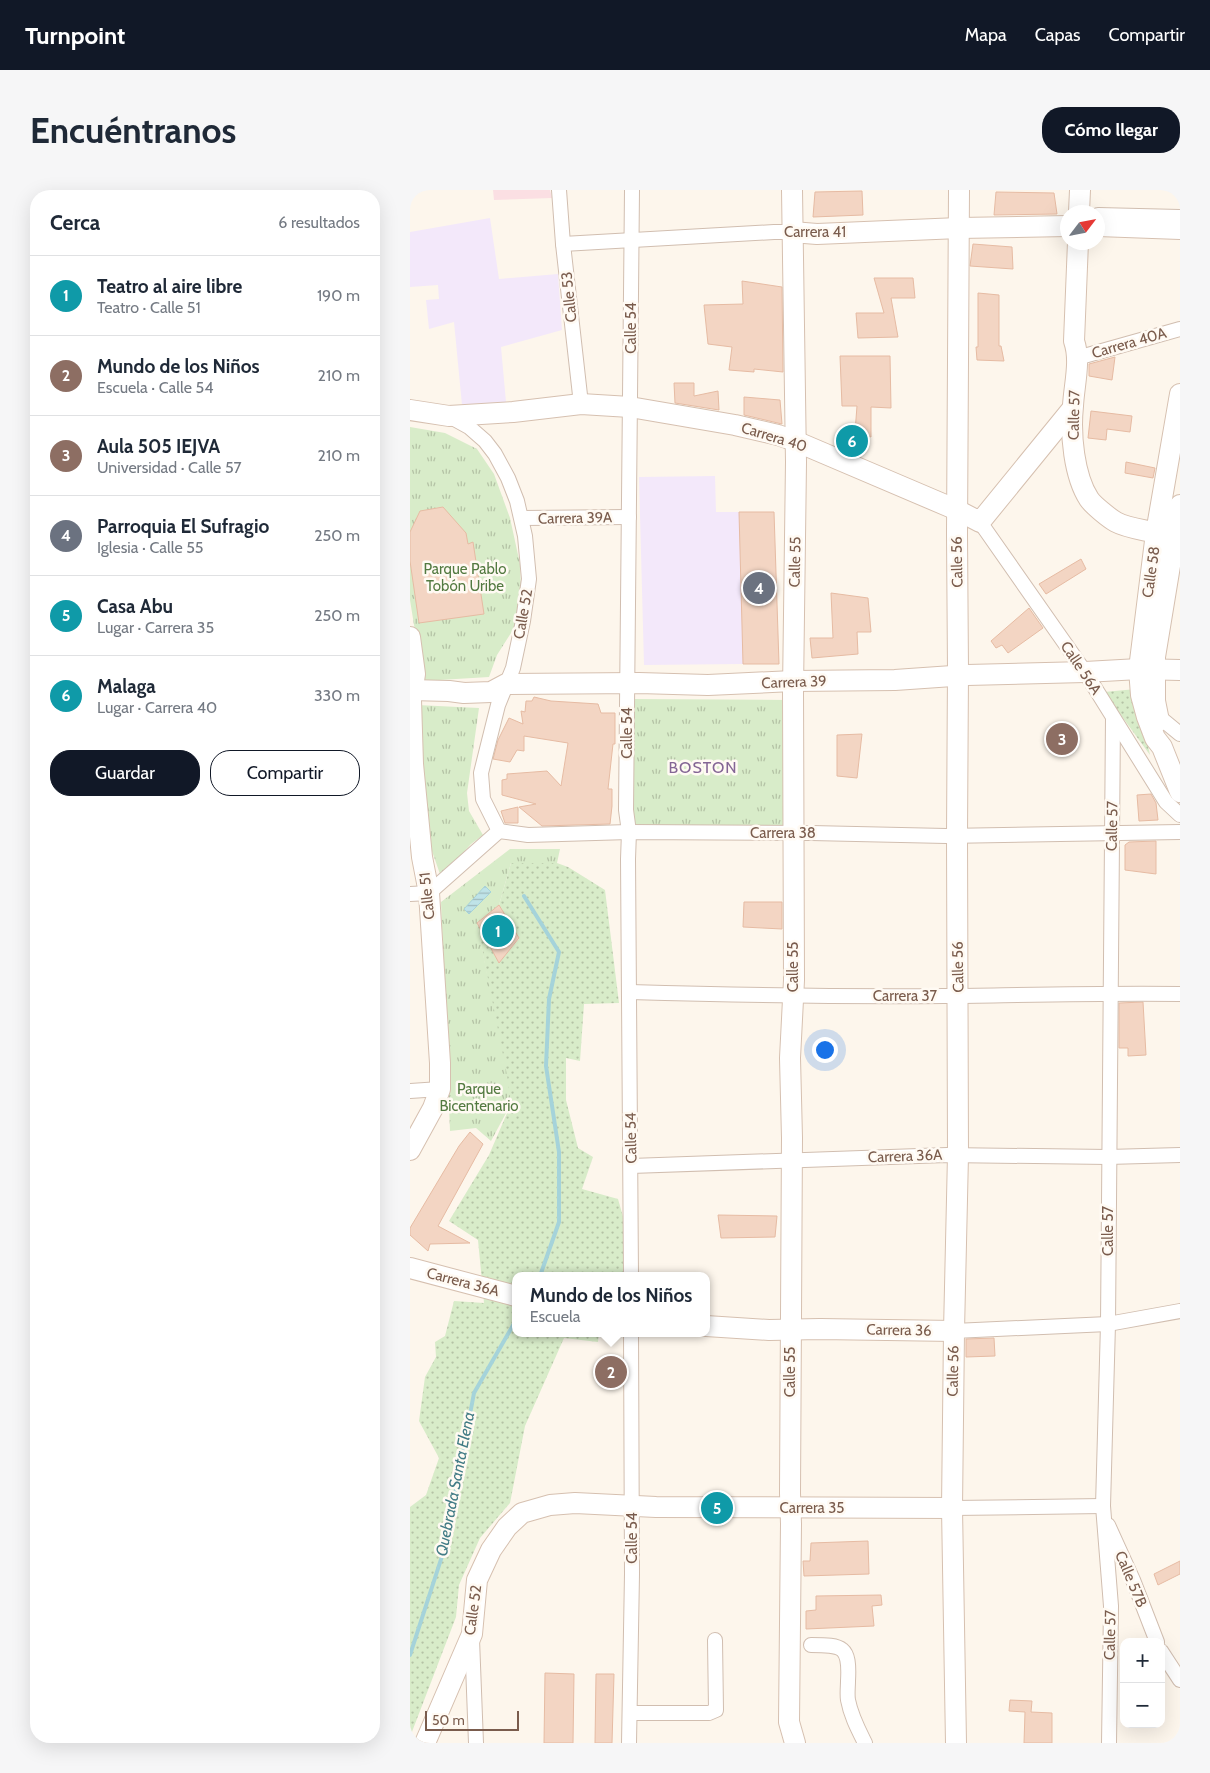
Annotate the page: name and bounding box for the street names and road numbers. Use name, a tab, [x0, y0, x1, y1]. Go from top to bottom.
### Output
street label: Carrera 41	[784, 223, 846, 241]
street label: Calle 53	[557, 271, 581, 323]
street label: Calle 54	[622, 302, 640, 354]
street label: Carrera 40A	[1090, 324, 1169, 362]
street label: Calle 57	[1065, 389, 1083, 440]
street label: Carrera 40	[739, 418, 809, 456]
street label: Carrera 39A	[538, 508, 613, 528]
street label: Calle 55	[786, 536, 804, 588]
street label: Calle 56	[948, 536, 966, 588]
street label: Calle 58	[1138, 545, 1164, 599]
street label: Calle 52	[510, 587, 536, 640]
street label: Calle 56A	[1057, 638, 1106, 699]
street label: Carrera 39	[761, 672, 827, 692]
street label: Calle 54	[618, 707, 636, 759]
street label: Calle 57	[1103, 800, 1121, 851]
street label: Carrera 38	[750, 824, 816, 842]
street label: Calle 51	[416, 871, 438, 921]
street label: Calle 56	[949, 941, 967, 993]
street label: Calle 55	[784, 942, 802, 992]
street label: Carrera 37	[873, 987, 938, 1005]
street label: Calle 54	[622, 1112, 640, 1164]
street label: Carrera 36A	[867, 1146, 943, 1166]
street label: Calle 57	[1099, 1205, 1117, 1256]
street label: Carrera 36A	[425, 1264, 502, 1301]
street label: Carrera 36	[866, 1320, 932, 1340]
street label: Calle 56	[944, 1345, 962, 1397]
street label: Calle 55	[781, 1347, 799, 1397]
street label: Carrera 35	[780, 1499, 844, 1517]
street label: Calle 54	[623, 1512, 641, 1564]
street label: Calle 57B	[1111, 1548, 1151, 1610]
street label: Calle 52	[461, 1584, 485, 1636]
street label: Calle 57	[1101, 1609, 1119, 1660]

